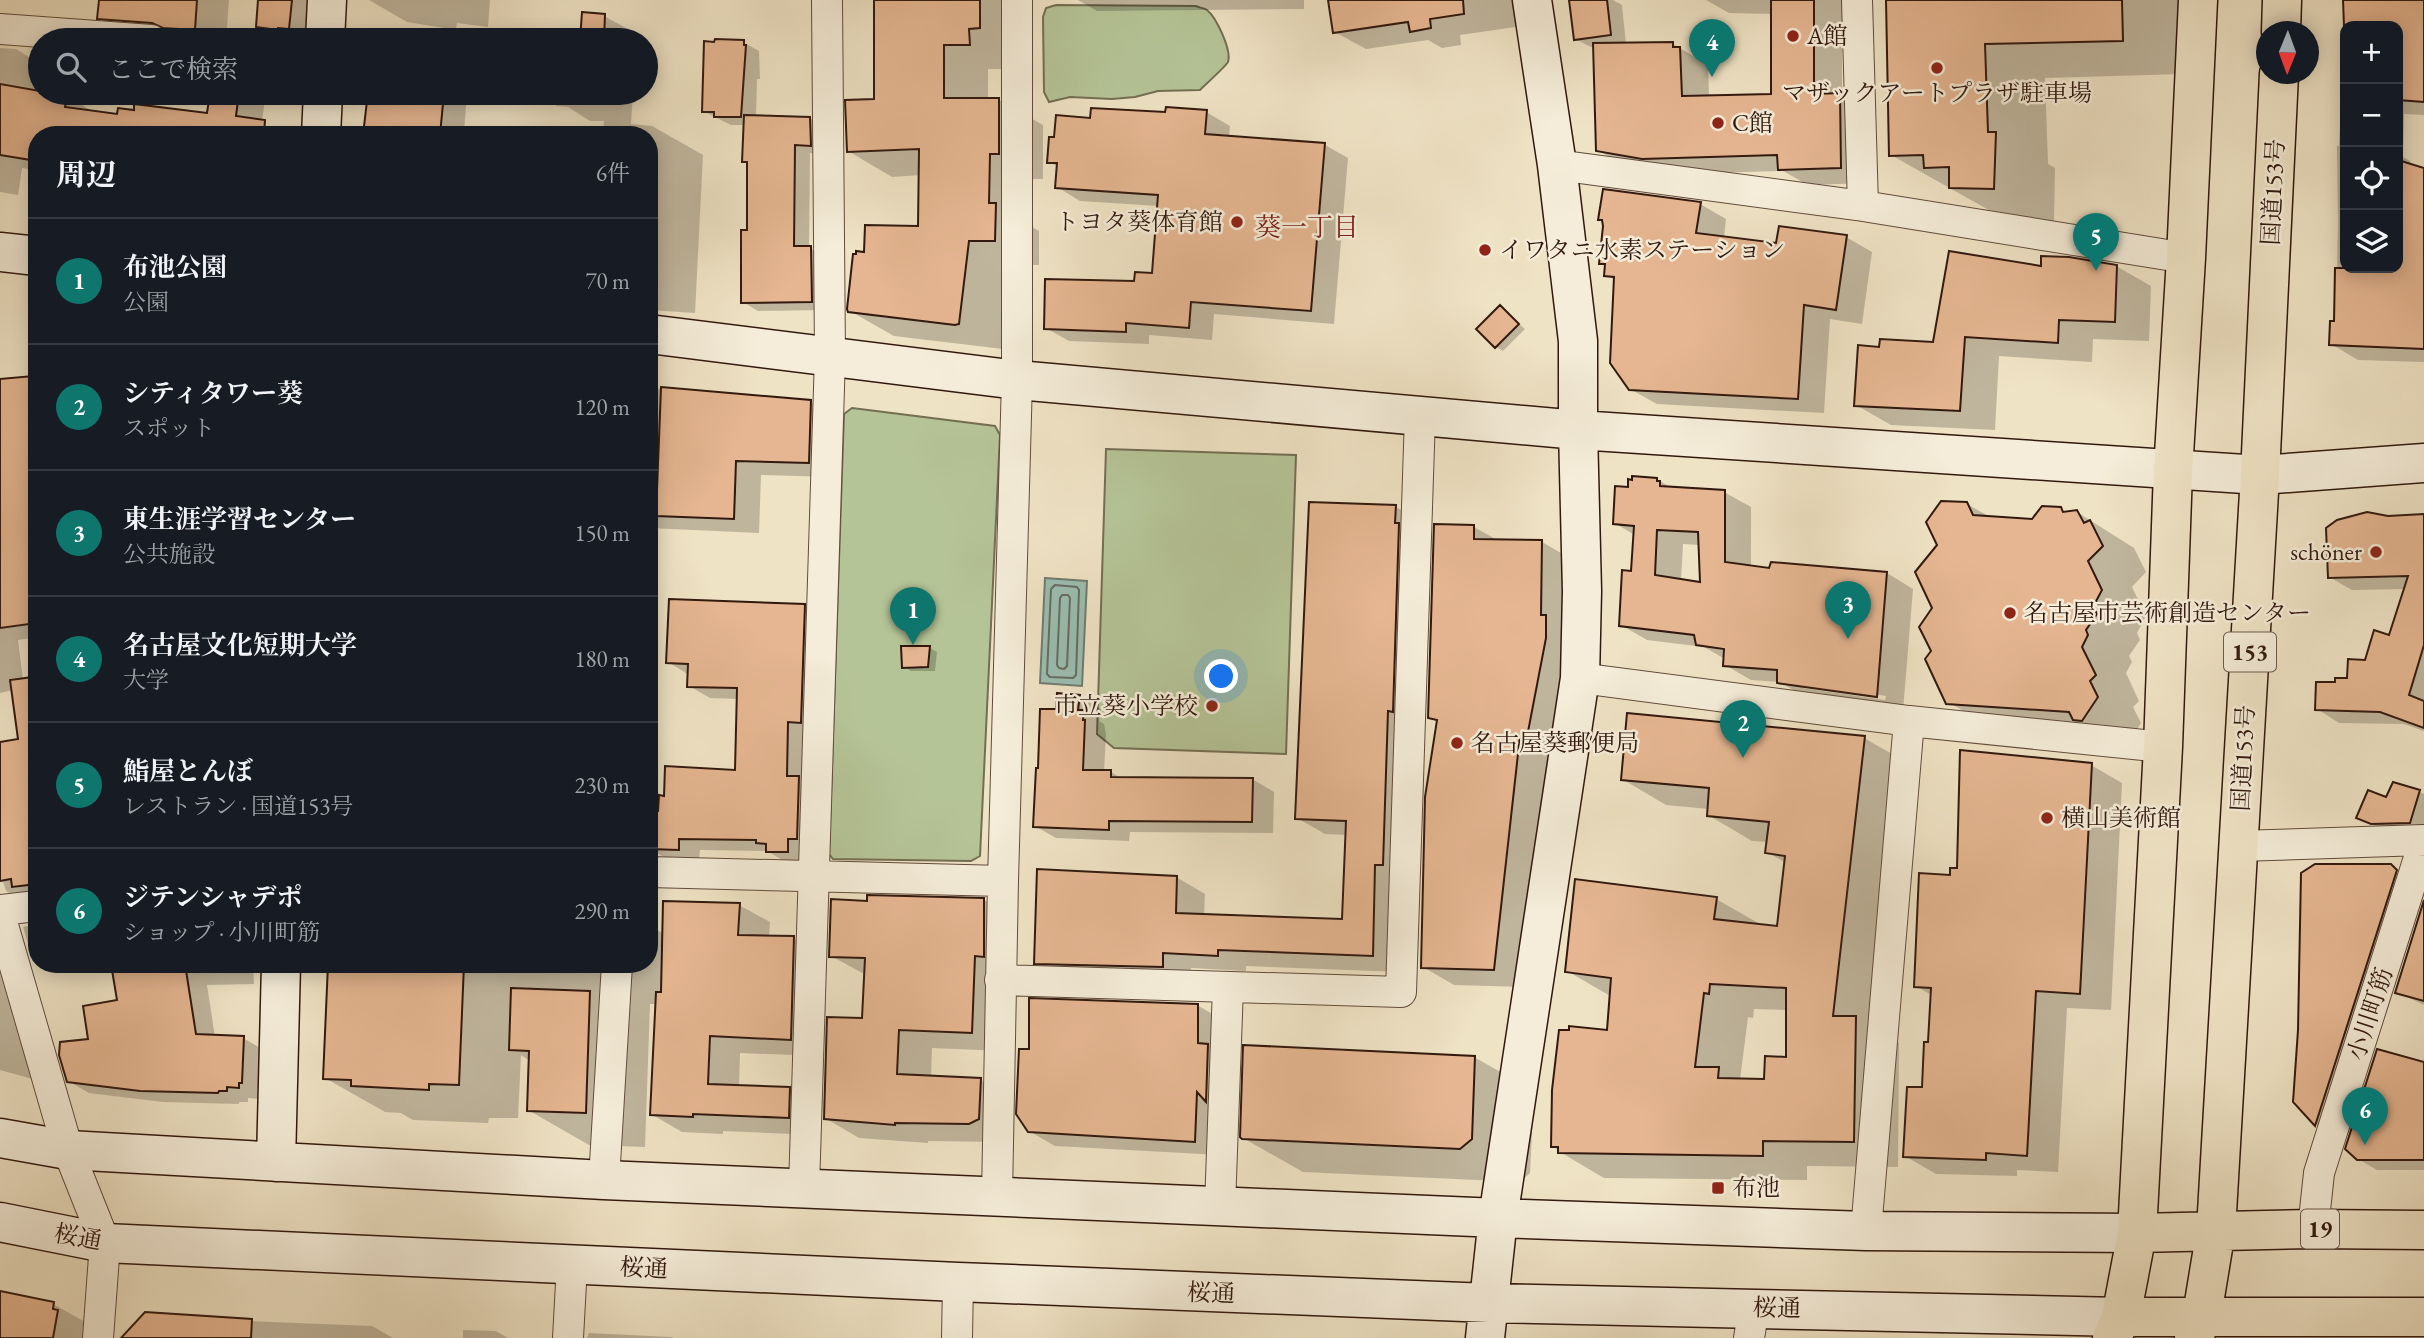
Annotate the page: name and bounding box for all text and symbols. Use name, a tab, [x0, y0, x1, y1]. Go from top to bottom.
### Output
pin: 4	[1689, 19, 1735, 77]
place label: A館	[1806, 20, 1848, 51]
north arrow	[2256, 21, 2319, 84]
map controls	[2340, 21, 2403, 273]
button: +	[2340, 21, 2403, 84]
search box	[28, 28, 658, 105]
marker: A館	[1785, 28, 1801, 44]
icon: search	[52, 48, 90, 86]
text: ここで検索	[108, 52, 238, 86]
marker: マザックアートプラザ駐車場	[1929, 60, 1945, 76]
place label: マザックアートプラザ駐車場	[1782, 77, 2092, 108]
button: −	[2340, 84, 2403, 147]
place label: C館	[1732, 107, 1773, 138]
marker: C館	[1710, 115, 1726, 131]
street label: 国道153号	[2254, 138, 2291, 246]
button: locate	[2340, 147, 2403, 210]
text: 周辺	[56, 155, 116, 194]
text: 6件	[596, 158, 630, 188]
place label: トヨタ葵体育館	[1055, 206, 1223, 237]
district label: 葵一丁目	[1255, 210, 1359, 244]
button: layers	[2340, 210, 2403, 273]
pin: 5	[2073, 213, 2119, 271]
marker: トヨタ葵体育館	[1229, 214, 1245, 230]
place label: イワタニ水素ステーション	[1499, 234, 1785, 265]
marker: イワタニ水素ステーション	[1477, 242, 1493, 258]
text: 布池公園	[123, 250, 227, 284]
text: 1	[73, 266, 85, 296]
text: 70 m	[585, 266, 630, 296]
text: 公園	[123, 287, 169, 317]
text: シティタワー葵	[123, 376, 303, 410]
text: 2	[73, 392, 85, 422]
text: 120 m	[574, 392, 630, 422]
text: スポット	[123, 413, 215, 443]
text: 東生涯学習センター	[123, 502, 356, 536]
text: 3	[73, 518, 85, 548]
text: 150 m	[574, 518, 630, 548]
place label: schöner	[2290, 536, 2362, 567]
text: 公共施設	[123, 539, 215, 569]
marker: schöner	[2368, 544, 2384, 560]
pin: 3	[1825, 581, 1871, 639]
pin: 1	[890, 587, 936, 645]
place label: 名古屋市芸術創造センター	[2024, 597, 2311, 628]
marker: 名古屋市芸術創造センター	[2002, 605, 2018, 621]
text: 名古屋文化短期大学	[123, 628, 357, 662]
road number: 153	[2224, 632, 2276, 672]
text: 4	[73, 644, 85, 674]
text: 180 m	[574, 644, 630, 674]
your location	[1204, 659, 1238, 693]
text: 大学	[123, 665, 169, 695]
place label: 市立葵小学校	[1054, 690, 1198, 721]
marker: 市立葵小学校	[1204, 698, 1220, 714]
pin: 2	[1720, 700, 1766, 758]
street label: 国道153号	[2224, 704, 2261, 812]
place label: 名古屋葵郵便局	[1471, 727, 1639, 758]
marker: 名古屋葵郵便局	[1449, 735, 1465, 751]
text: 鮨屋とんぼ	[123, 754, 253, 788]
text: 5	[73, 770, 85, 800]
text: 230 m	[574, 770, 630, 800]
text: レストラン · 国道153号	[123, 791, 353, 821]
place label: 横山美術館	[2061, 802, 2181, 833]
marker: 横山美術館	[2039, 810, 2055, 826]
text: ジテンシャデポ	[123, 880, 303, 914]
text: 6	[73, 896, 85, 926]
text: 290 m	[574, 896, 630, 926]
text: ショップ · 小川町筋	[123, 917, 320, 947]
street label: 小川町筋	[2340, 963, 2399, 1064]
pin: 6	[2342, 1087, 2388, 1145]
place label: 布池	[1732, 1172, 1780, 1203]
marker: 布池	[1710, 1180, 1726, 1196]
road number: 19	[2301, 1210, 2339, 1248]
street label: 桜通	[52, 1217, 104, 1256]
street label: 桜通	[619, 1251, 669, 1284]
street label: 桜通	[1186, 1276, 1236, 1309]
street label: 桜通	[1753, 1292, 1801, 1323]

